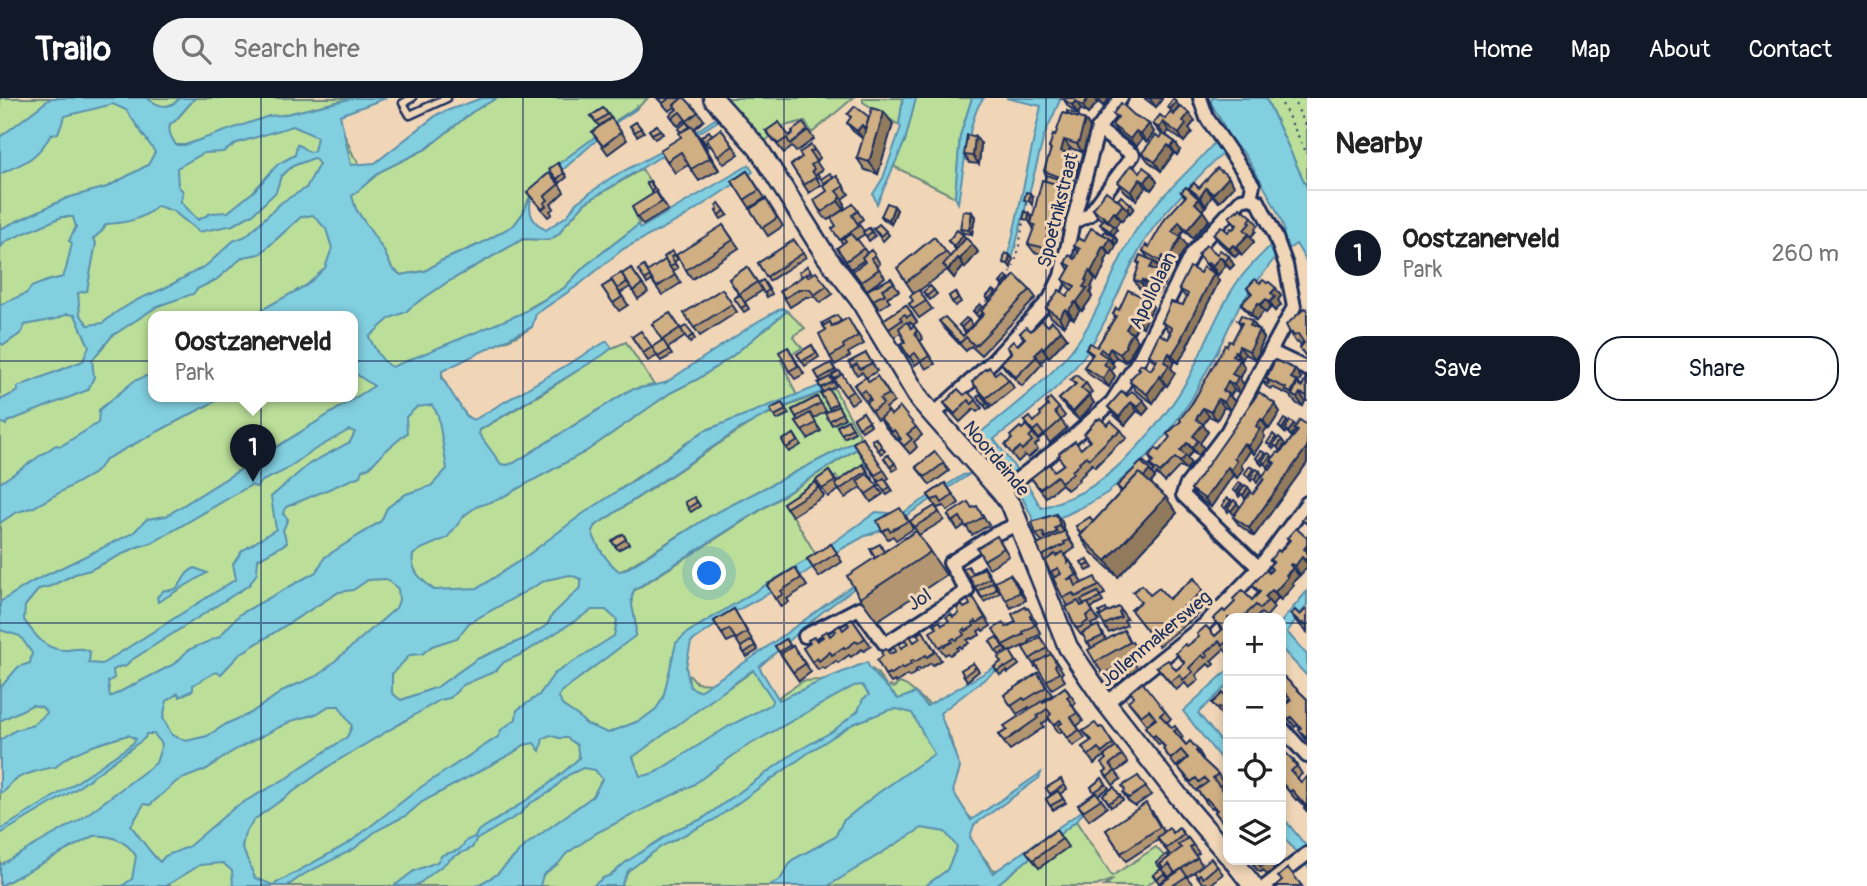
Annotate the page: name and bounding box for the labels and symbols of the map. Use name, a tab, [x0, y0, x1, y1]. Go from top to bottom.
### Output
street label: Spoetnikstraat	[1032, 150, 1084, 270]
street label: Apollolaan	[1124, 248, 1182, 333]
street label: Noordeinde	[958, 416, 1035, 502]
pin: 1	[230, 424, 276, 482]
your location	[692, 556, 726, 590]
street label: Jol	[903, 583, 936, 616]
street label: Jollenmakersweg	[1095, 585, 1216, 692]

